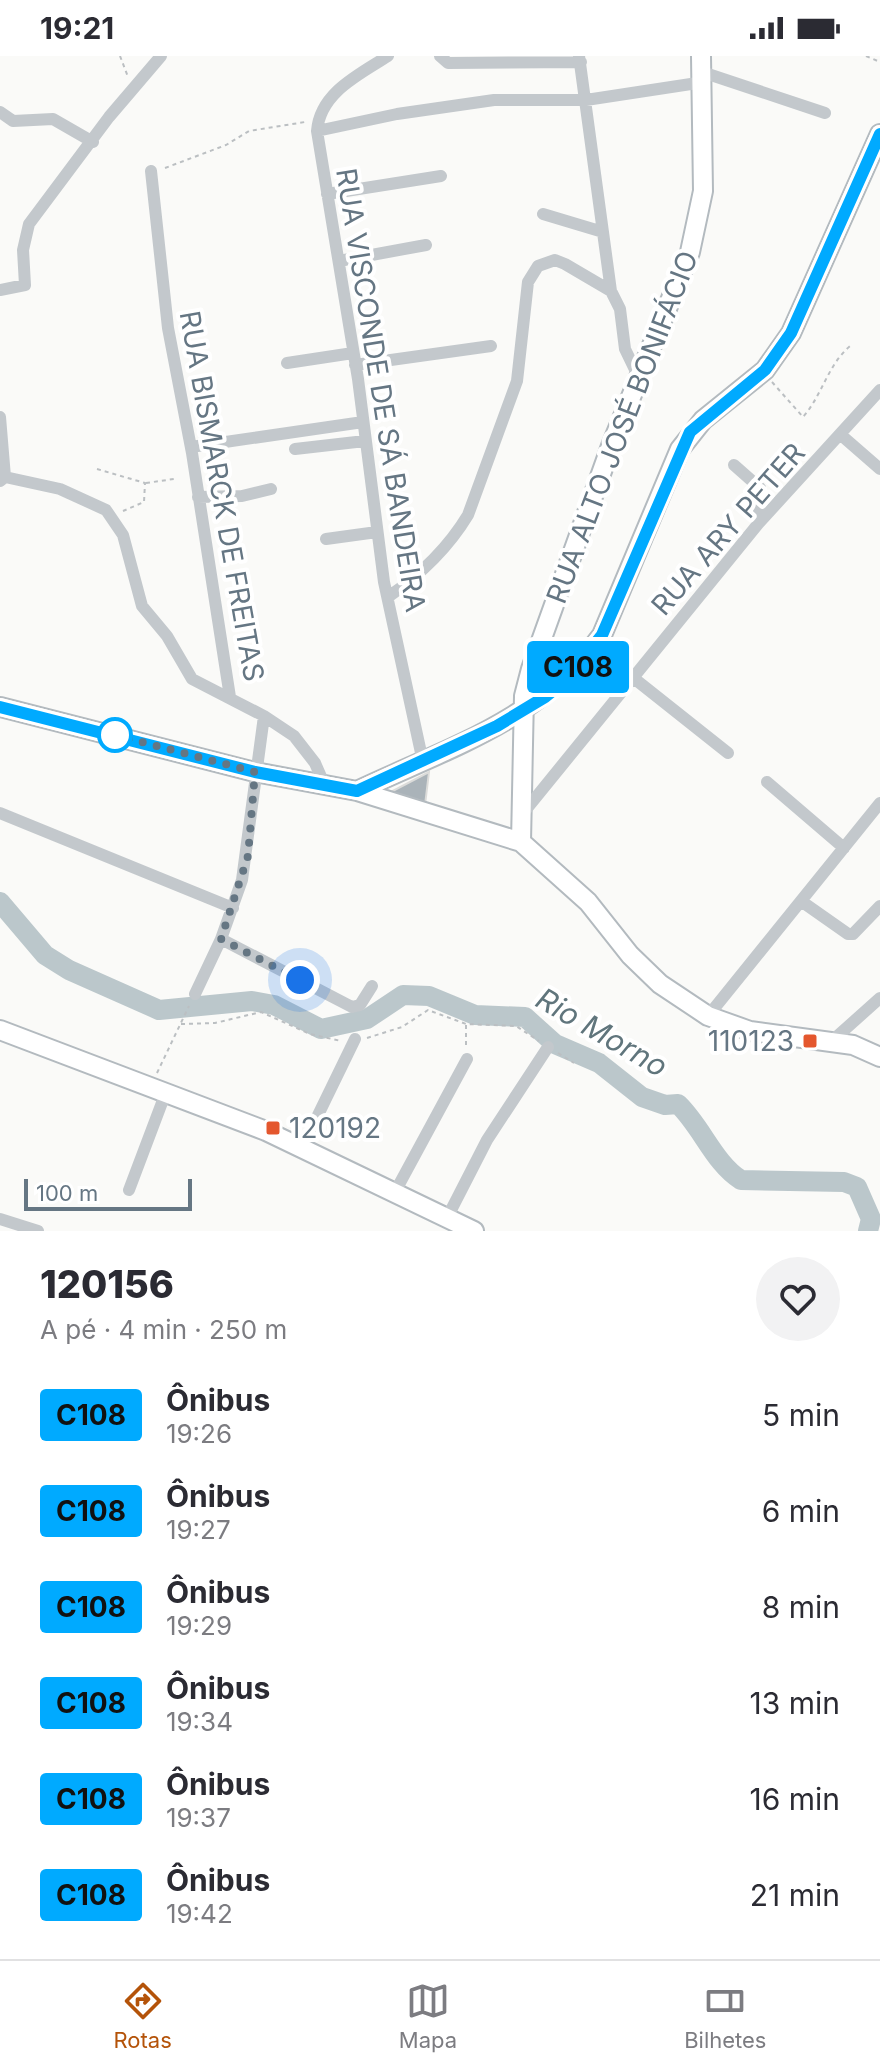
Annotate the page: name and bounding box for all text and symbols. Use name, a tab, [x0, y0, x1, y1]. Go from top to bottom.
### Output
text: 19:21	[40, 10, 114, 46]
street label: RUA VISCONDE DE SÁ BANDEIRA	[329, 166, 434, 614]
street label: RUA ALTO JOSÉ BONIFÁCIO	[538, 246, 705, 608]
street label: RUA BISMARCK DE FREITAS	[173, 308, 271, 684]
street label: RUA ARY PETER	[644, 436, 812, 622]
line badge: C108	[522, 641, 634, 693]
text: C108	[543, 650, 613, 684]
unlabelled marker	[98, 718, 132, 752]
your location	[280, 960, 320, 1000]
water label: Rio Morno	[530, 980, 674, 1084]
place label: 110123	[708, 1024, 794, 1058]
marker: 110123	[801, 1032, 819, 1050]
place label: 120192	[289, 1111, 381, 1145]
marker: 120192	[264, 1119, 282, 1137]
scale bar	[24, 1175, 192, 1211]
text: 100 m	[36, 1180, 98, 1206]
button: heart	[756, 1257, 840, 1341]
text: 120156	[40, 1261, 174, 1307]
text: A pé · 4 min · 250 m	[40, 1314, 287, 1345]
text: Ônibus	[166, 1382, 270, 1418]
text: 5 min	[762, 1397, 840, 1433]
text: C108	[56, 1398, 126, 1432]
text: 19:26	[166, 1418, 232, 1449]
text: Ônibus	[166, 1478, 270, 1514]
text: 6 min	[762, 1493, 840, 1529]
text: C108	[56, 1494, 126, 1528]
text: 19:27	[166, 1514, 231, 1545]
text: Ônibus	[166, 1574, 270, 1610]
text: 8 min	[762, 1589, 840, 1625]
text: C108	[56, 1590, 126, 1624]
text: 19:29	[166, 1610, 232, 1641]
text: Ônibus	[166, 1670, 270, 1706]
text: 13 min	[750, 1685, 840, 1721]
text: C108	[56, 1686, 126, 1720]
text: 19:34	[166, 1706, 233, 1737]
text: Ônibus	[166, 1766, 270, 1802]
text: 16 min	[749, 1781, 840, 1817]
text: C108	[56, 1782, 126, 1816]
text: 19:37	[166, 1802, 231, 1833]
text: Ônibus	[166, 1862, 270, 1898]
text: 21 min	[750, 1877, 840, 1913]
text: C108	[56, 1878, 126, 1912]
text: 19:42	[166, 1898, 233, 1929]
tab: Rotas	[114, 1979, 172, 2053]
tab: Mapa	[399, 1979, 457, 2053]
tab: Bilhetes	[684, 1979, 766, 2053]

